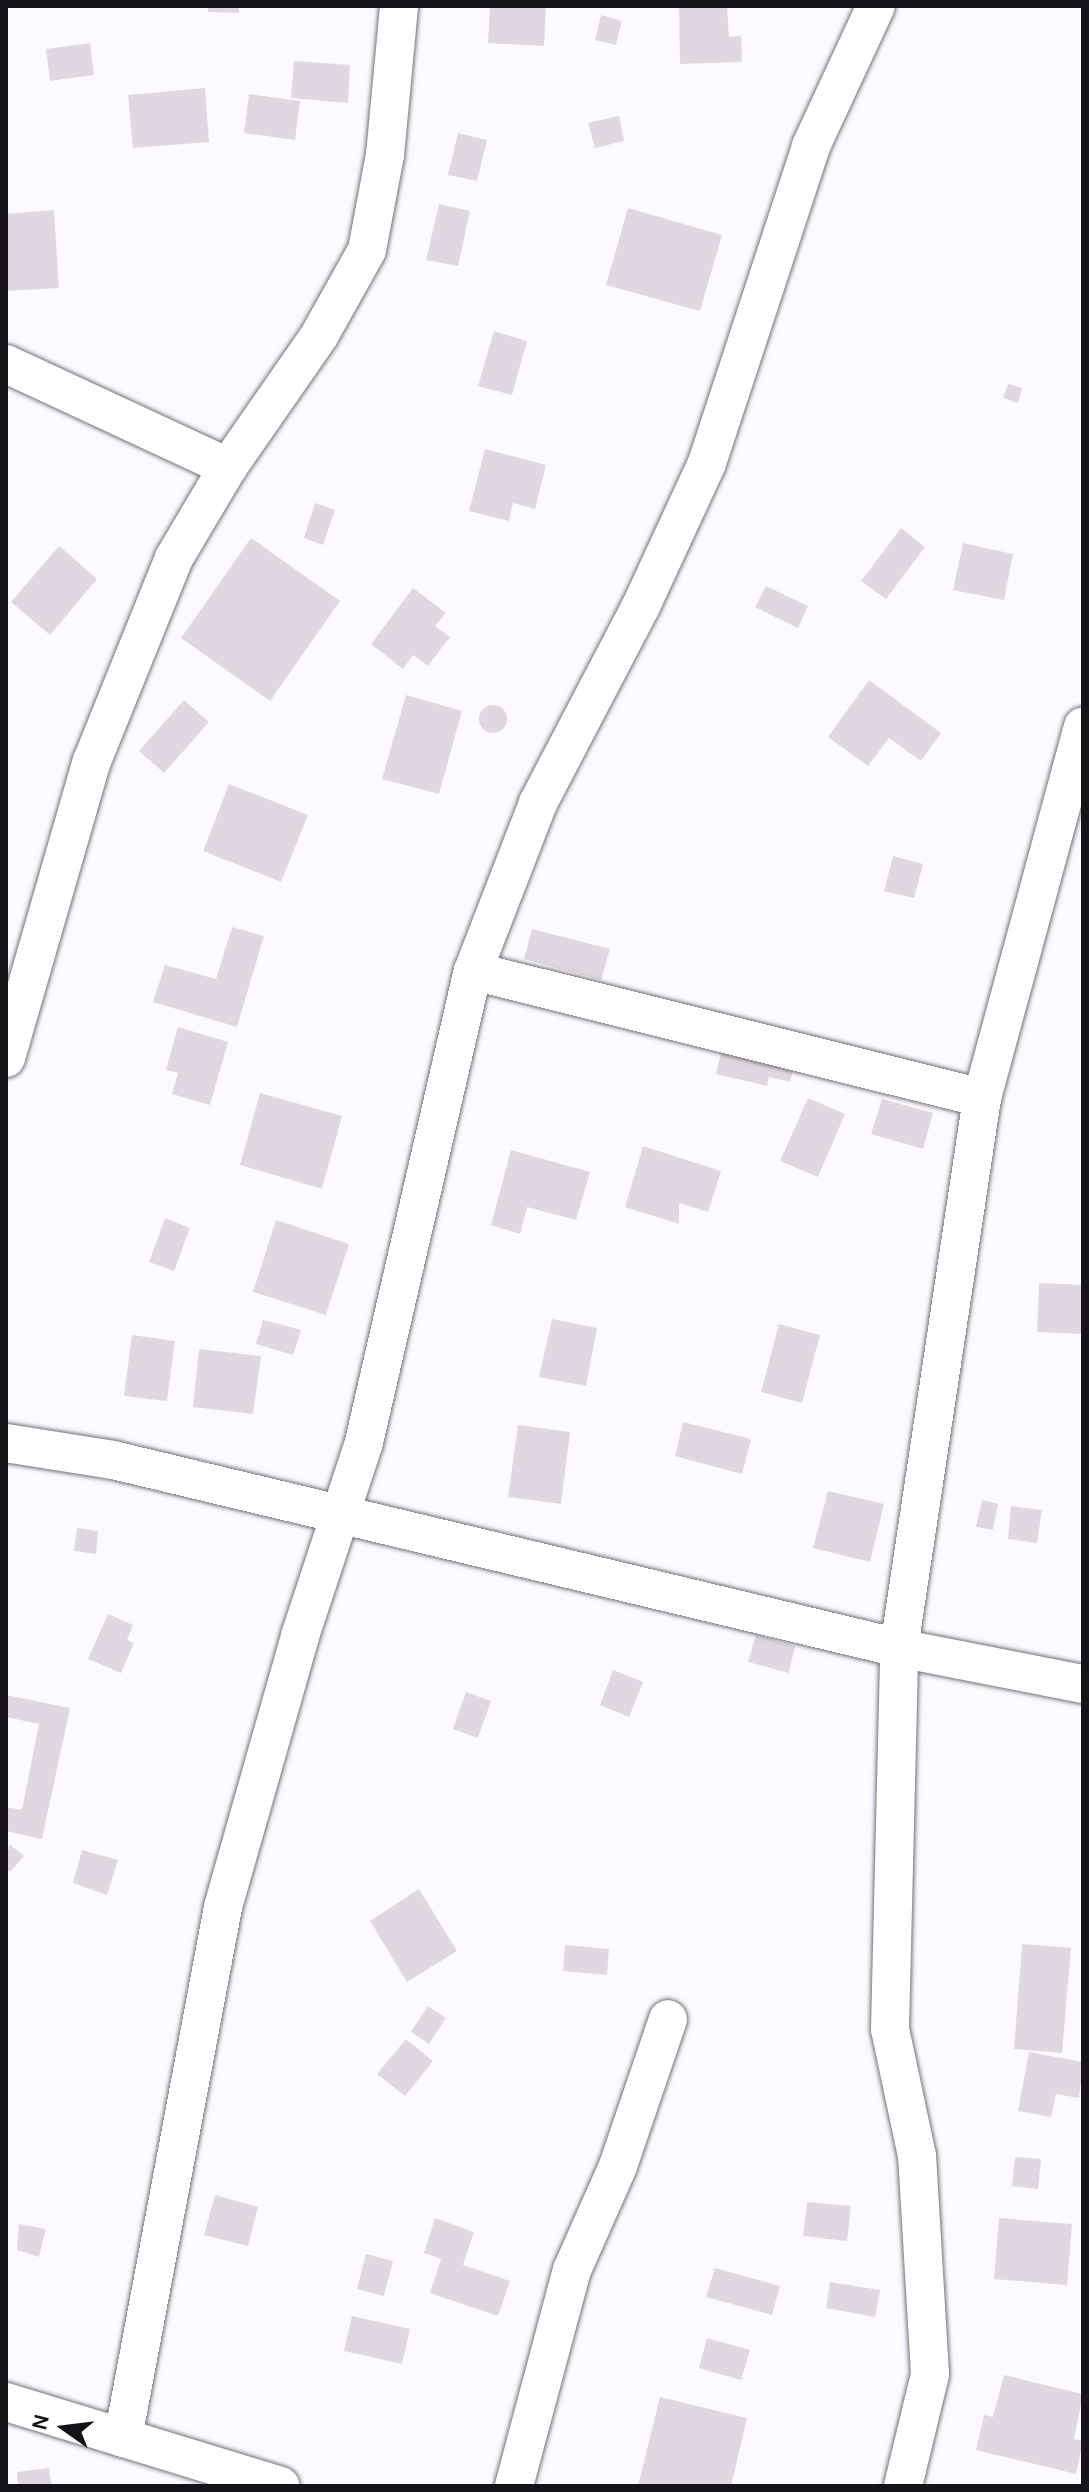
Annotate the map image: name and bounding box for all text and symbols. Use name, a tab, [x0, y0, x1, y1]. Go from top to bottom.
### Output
north arrow	[24, 2388, 104, 2468]
text: N	[26, 2411, 55, 2433]

